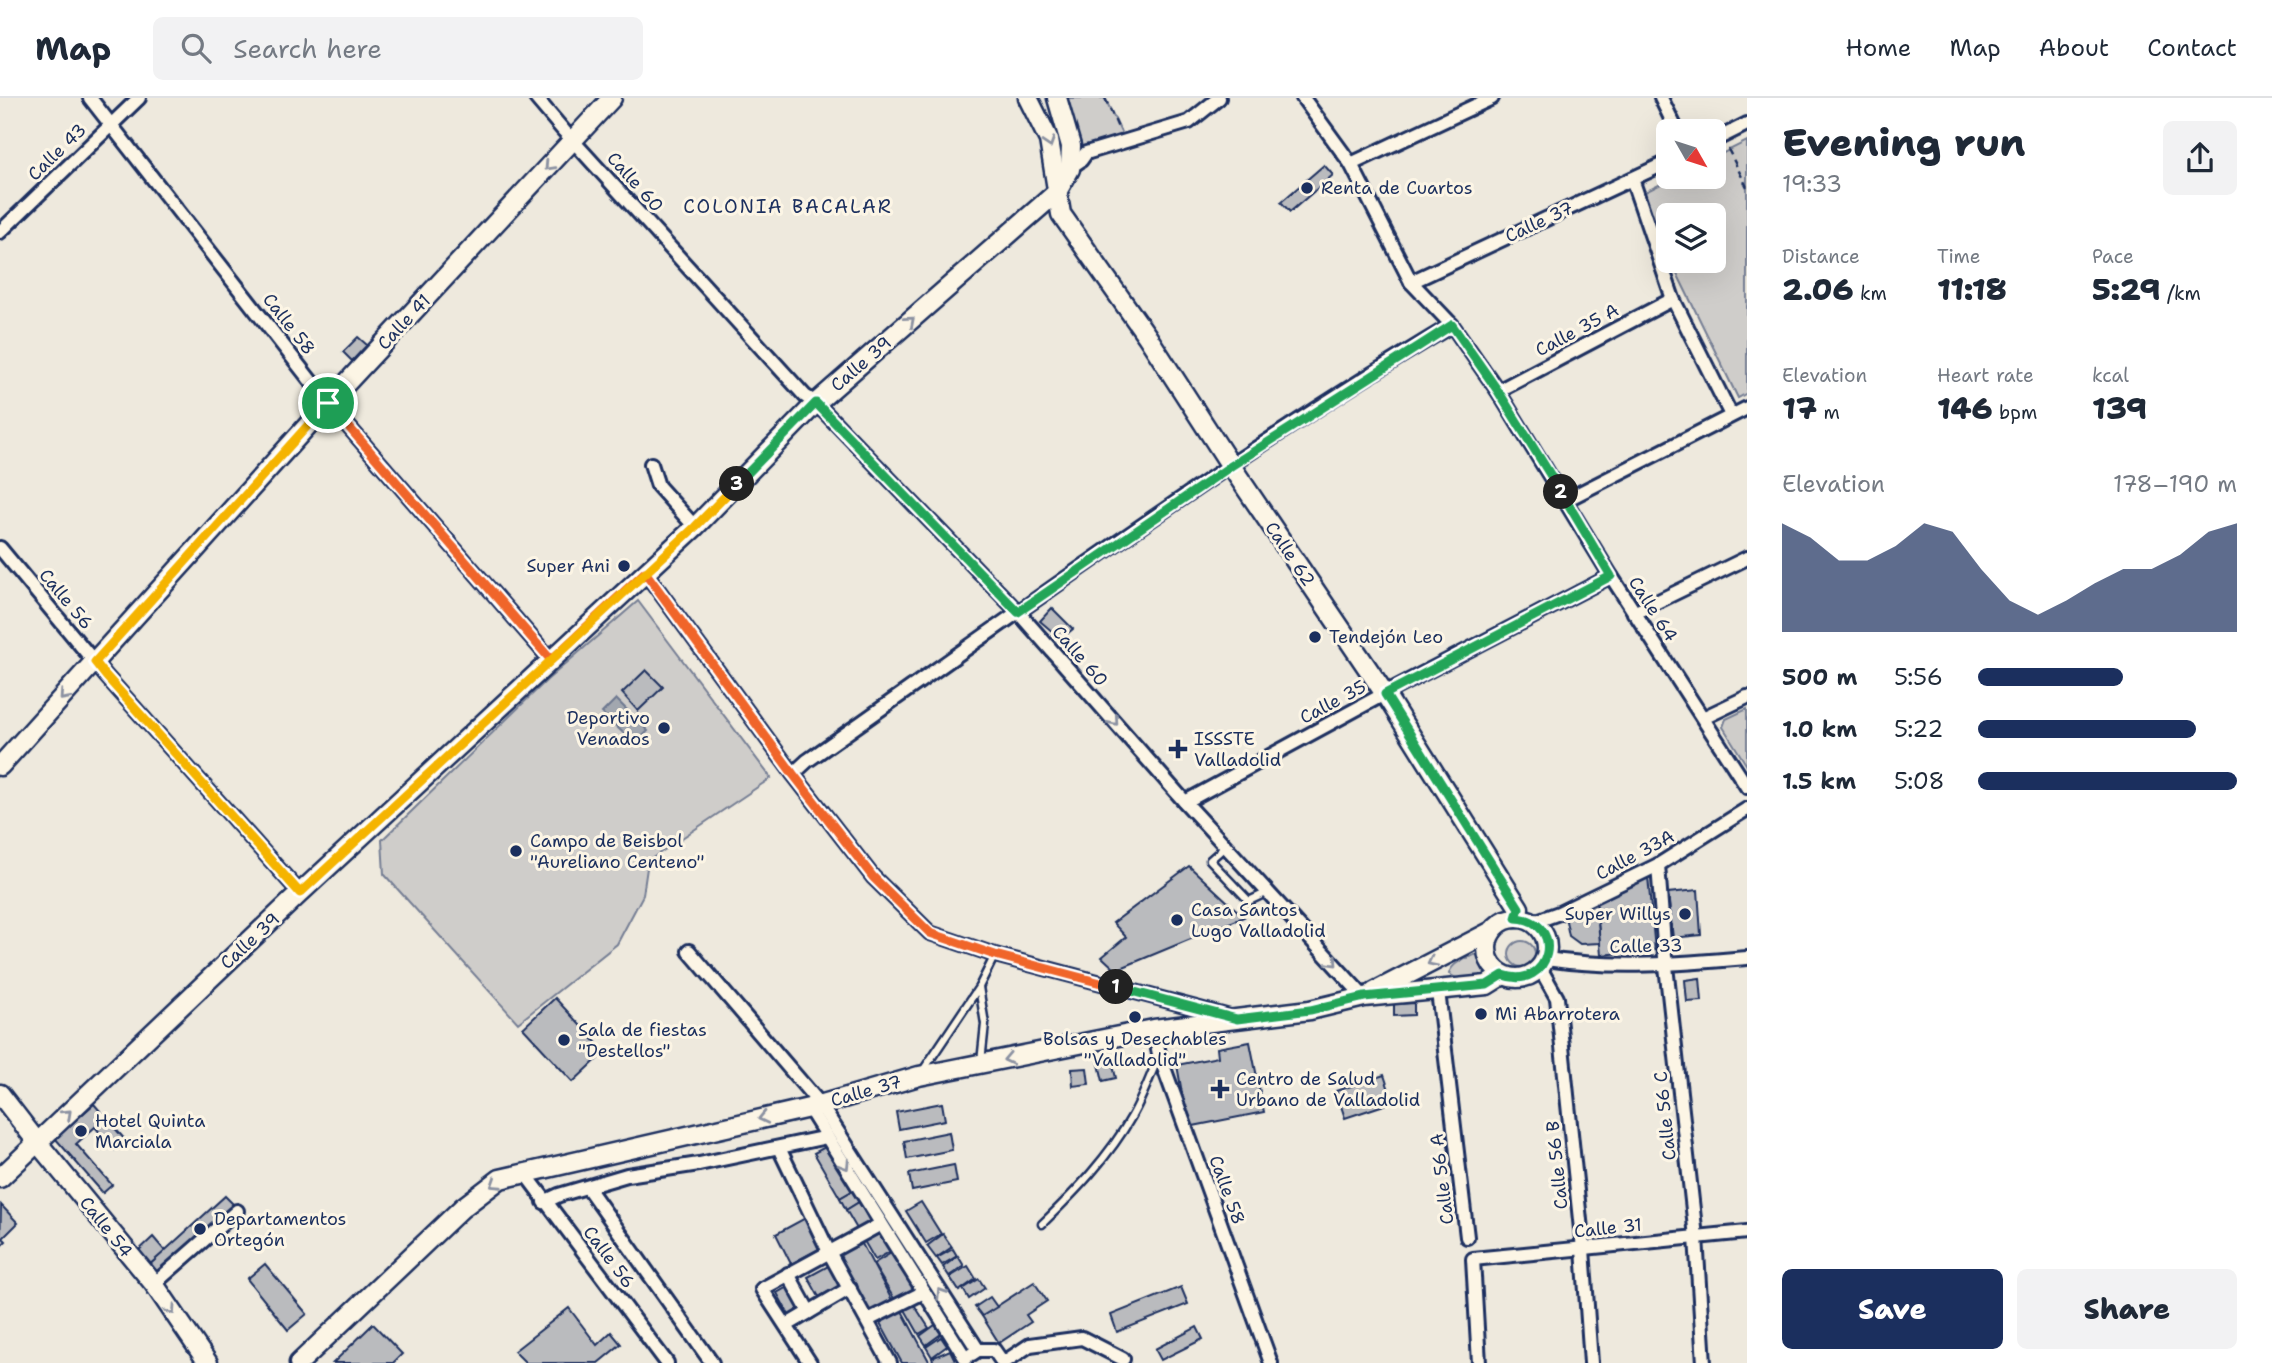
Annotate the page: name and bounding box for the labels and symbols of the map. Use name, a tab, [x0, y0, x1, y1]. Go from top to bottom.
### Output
street label: Calle 43	[22, 118, 92, 186]
north arrow	[1656, 119, 1726, 189]
one-way arrow	[1041, 137, 1055, 149]
street label: Calle 60	[601, 147, 669, 217]
one-way arrow	[545, 158, 557, 171]
place label: Renta de Cuartos	[1321, 176, 1473, 200]
marker: Renta de Cuartos	[1299, 180, 1315, 196]
district label: COLONIA BACALAR	[683, 194, 893, 219]
street label: Calle 37	[1501, 196, 1577, 248]
street label: Calle 58	[257, 288, 321, 360]
street label: Calle 41	[372, 289, 436, 355]
street label: Calle 35 A	[1531, 298, 1623, 362]
one-way arrow	[902, 316, 915, 329]
street label: Calle 39	[826, 331, 896, 397]
pin	[298, 373, 358, 433]
pin: 3	[720, 466, 754, 502]
pin: 2	[1544, 474, 1578, 510]
street label: Calle 62	[1260, 517, 1320, 591]
place label: Super Ani	[527, 554, 610, 578]
marker: Super Ani	[616, 558, 632, 574]
street label: Calle 56	[34, 564, 98, 634]
street label: Calle 64	[1623, 572, 1683, 646]
street label: Calle 60	[1047, 620, 1113, 692]
place label: Tendejón Leo	[1329, 625, 1443, 649]
marker: Tendejón Leo	[1307, 629, 1323, 645]
street label: Calle 35	[1296, 674, 1370, 730]
one-way arrow	[60, 688, 73, 701]
place label: Deportivo Venados	[567, 706, 650, 751]
one-way arrow	[1106, 713, 1118, 726]
marker: Deportivo Venados	[656, 720, 672, 736]
place label: ISSSTE Valladolid	[1194, 727, 1281, 772]
marker: ISSSTE Valladolid	[1168, 739, 1188, 759]
street label: Calle 33A	[1592, 824, 1678, 886]
place label: Campo de Beisbol "Aureliano Centeno"	[530, 829, 705, 874]
marker: Campo de Beisbol "Aureliano Centeno"	[508, 843, 524, 859]
place label: Casa Santos Lugo Valladolid	[1191, 898, 1326, 943]
place label: Super Willys	[1565, 902, 1671, 926]
marker: Super Willys	[1677, 906, 1693, 922]
street label: Calle 39	[215, 907, 285, 975]
marker: Casa Santos Lugo Valladolid	[1169, 912, 1185, 928]
street label: Calle 33	[1609, 933, 1683, 959]
one-way arrow	[1325, 953, 1337, 966]
one-way arrow	[1426, 954, 1439, 968]
pin: 1	[1098, 970, 1134, 1004]
place label: Mi Abarrotera	[1495, 1002, 1620, 1026]
marker: Mi Abarrotera	[1473, 1006, 1489, 1022]
marker: Bolsas y Desechables "Valladolid"	[1127, 1009, 1143, 1025]
place label: Sala de fiestas "Destellos"	[578, 1018, 707, 1063]
place label: Bolsas y Desechables "Valladolid"	[1043, 1027, 1227, 1072]
marker: Sala de fiestas "Destellos"	[556, 1032, 572, 1048]
one-way arrow	[1002, 1050, 1014, 1065]
place label: Centro de Salud Urbano de Valladolid	[1236, 1067, 1420, 1112]
street label: Calle 37	[828, 1069, 904, 1113]
street label: Calle 56 C	[1648, 1070, 1682, 1162]
marker: Centro de Salud Urbano de Valladolid	[1210, 1079, 1230, 1099]
place label: Hotel Quinta Marciala	[95, 1109, 205, 1154]
one-way arrow	[59, 1110, 72, 1122]
one-way arrow	[757, 1110, 769, 1124]
street label: Calle 56 B	[1540, 1119, 1574, 1211]
marker: Hotel Quinta Marciala	[73, 1123, 89, 1139]
street label: Calle 56 A	[1425, 1132, 1459, 1226]
street label: Calle 58	[1203, 1152, 1251, 1228]
one-way arrow	[836, 1158, 849, 1171]
one-way arrow	[490, 1175, 503, 1188]
street label: Calle 54	[74, 1191, 138, 1263]
place label: Departamentos Ortegón	[214, 1207, 347, 1252]
street label: Calle 31	[1573, 1213, 1643, 1243]
marker: Departamentos Ortegón	[192, 1221, 208, 1237]
street label: Calle 56	[578, 1221, 640, 1293]
one-way arrow	[937, 1287, 950, 1300]
one-way arrow	[163, 1302, 175, 1315]

